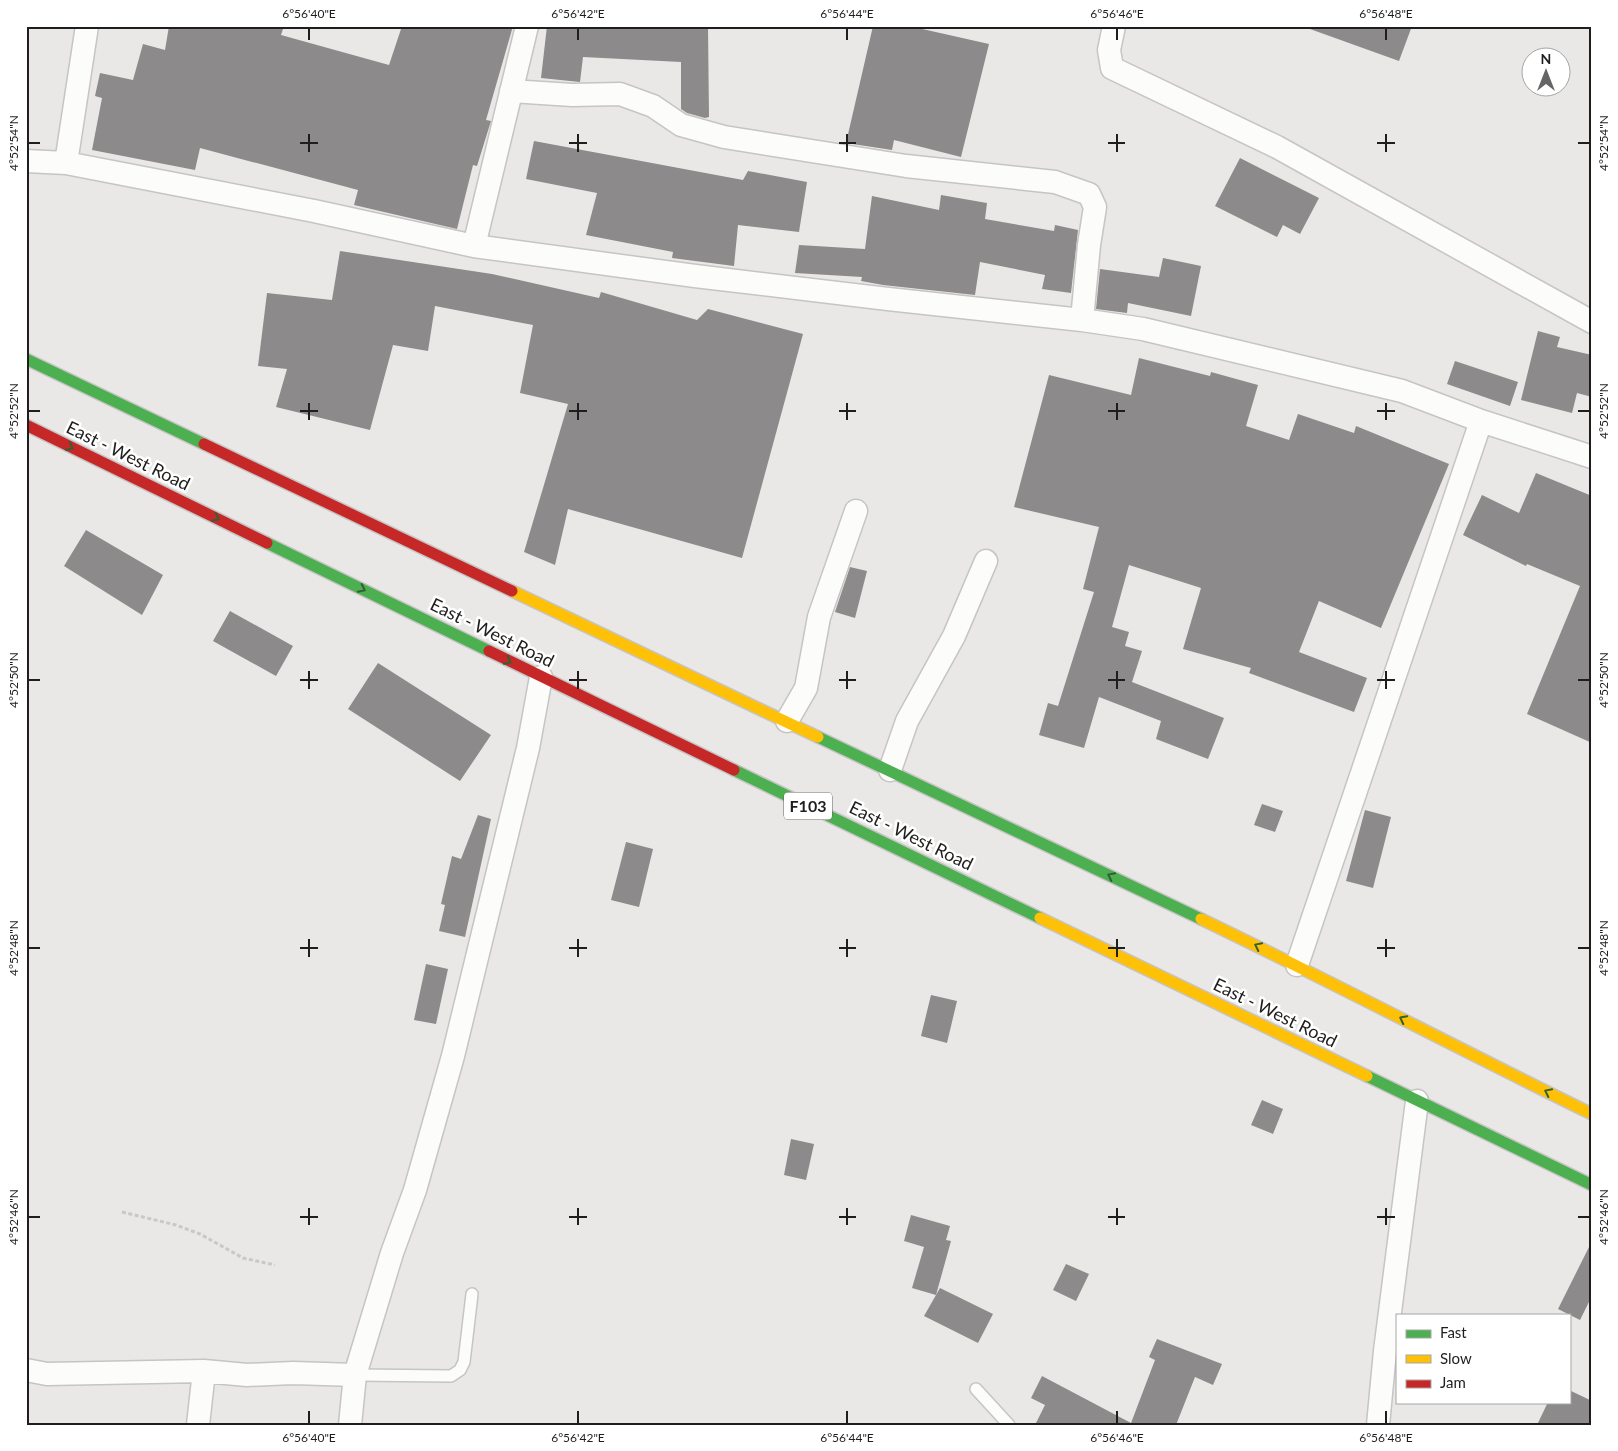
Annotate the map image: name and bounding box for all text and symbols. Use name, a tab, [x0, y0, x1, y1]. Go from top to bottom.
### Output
text: 6°56'40"E	[282, 6, 336, 21]
text: 6°56'42"E	[551, 6, 605, 21]
text: 6°56'44"E	[820, 6, 874, 21]
text: 6°56'46"E	[1090, 6, 1144, 21]
text: 6°56'48"E	[1359, 6, 1413, 21]
north arrow	[1520, 48, 1570, 98]
text: N	[1541, 50, 1551, 67]
text: 4°52'54"N	[6, 115, 21, 171]
text: 4°52'54"N	[1596, 115, 1611, 171]
text: 4°52'52"N	[6, 383, 21, 439]
text: 4°52'52"N	[1596, 383, 1611, 439]
street label: East - West Road	[63, 416, 194, 495]
one-way arrow	[65, 440, 74, 451]
one-way arrow	[211, 512, 220, 522]
one-way arrow	[357, 583, 366, 593]
street label: East - West Road	[427, 593, 558, 672]
text: 4°52'50"N	[6, 652, 21, 708]
text: 4°52'50"N	[1596, 652, 1611, 708]
one-way arrow	[503, 654, 512, 665]
road number: F103	[784, 792, 832, 819]
street label: East - West Road	[846, 796, 977, 875]
one-way arrow	[1107, 872, 1116, 882]
text: 4°52'48"N	[6, 920, 21, 976]
text: 4°52'48"N	[1596, 920, 1611, 976]
one-way arrow	[1254, 942, 1263, 952]
street label: East - West Road	[1210, 973, 1341, 1052]
one-way arrow	[1399, 1015, 1408, 1025]
one-way arrow	[1544, 1088, 1553, 1099]
text: 4°52'46"N	[6, 1189, 21, 1245]
text: 4°52'46"N	[1596, 1189, 1611, 1245]
legend	[1396, 1314, 1570, 1404]
text: Fast	[1440, 1323, 1467, 1341]
text: Slow	[1440, 1349, 1472, 1367]
text: Jam	[1440, 1373, 1466, 1391]
text: 6°56'40"E	[282, 1430, 336, 1445]
text: 6°56'42"E	[551, 1430, 605, 1445]
text: 6°56'44"E	[820, 1430, 874, 1445]
text: 6°56'46"E	[1090, 1430, 1144, 1445]
text: 6°56'48"E	[1359, 1430, 1413, 1445]

